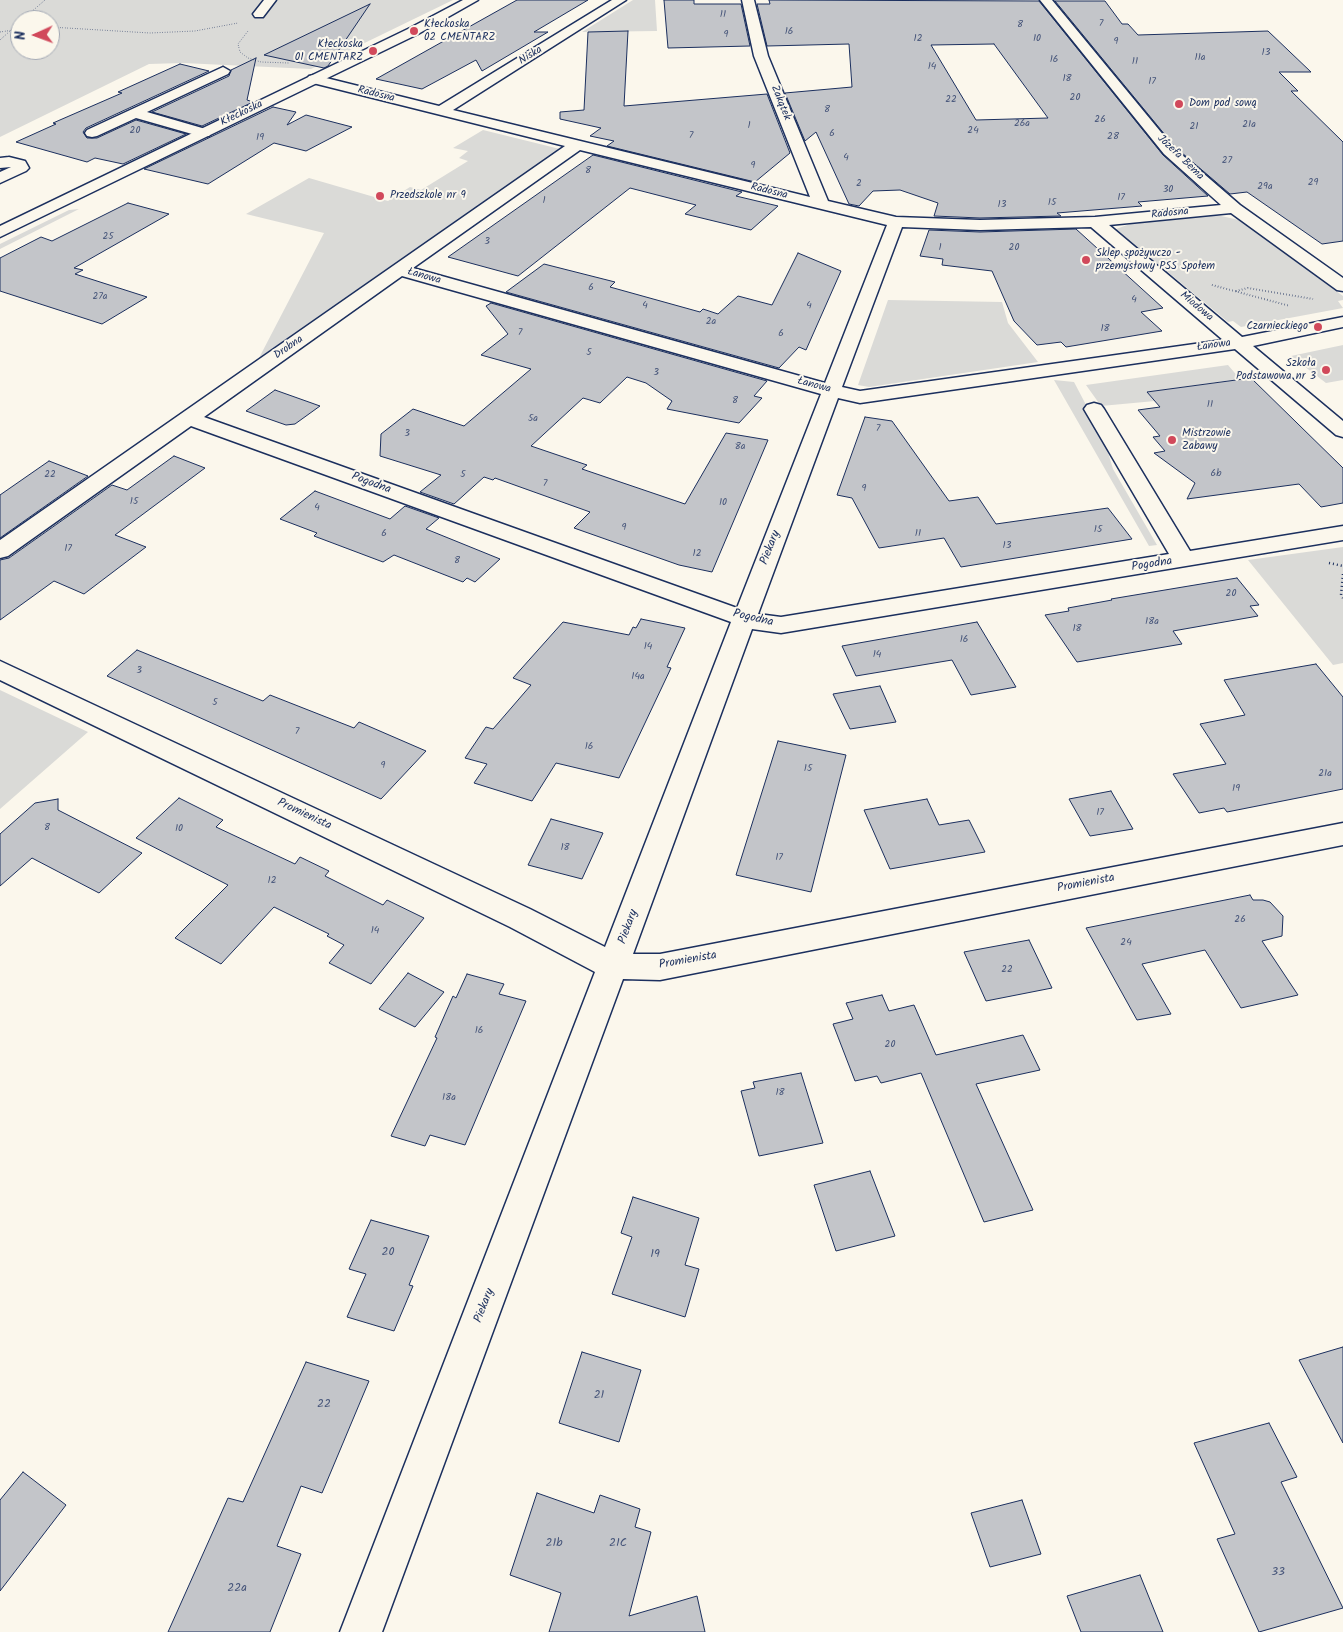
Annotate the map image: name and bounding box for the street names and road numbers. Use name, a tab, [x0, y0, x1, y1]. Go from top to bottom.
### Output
street label: Niska	[517, 44, 545, 68]
street label: Radosna	[356, 84, 396, 106]
street label: Zakątek	[767, 84, 793, 122]
street label: Kłeckoska	[219, 98, 265, 130]
street label: Józefa Bema	[1154, 133, 1206, 183]
street label: Radosna	[749, 181, 789, 203]
street label: Radosna	[1151, 205, 1189, 223]
street label: Łanowa	[406, 266, 442, 288]
street label: Miodowa	[1177, 289, 1215, 325]
street label: Drobna	[272, 333, 306, 363]
street label: Łanowa	[1196, 337, 1232, 355]
street label: Łanowa	[796, 375, 832, 397]
street label: Pogodna	[349, 470, 393, 498]
street label: Piekary	[758, 529, 784, 567]
street label: Pogodna	[1131, 555, 1173, 575]
street label: Pogodna	[731, 607, 775, 631]
street label: Promienista	[275, 796, 333, 834]
street label: Promienista	[1056, 871, 1116, 897]
street label: Piekary	[616, 908, 642, 946]
street label: Promienista	[658, 949, 718, 973]
street label: Piekary	[472, 1287, 498, 1325]

